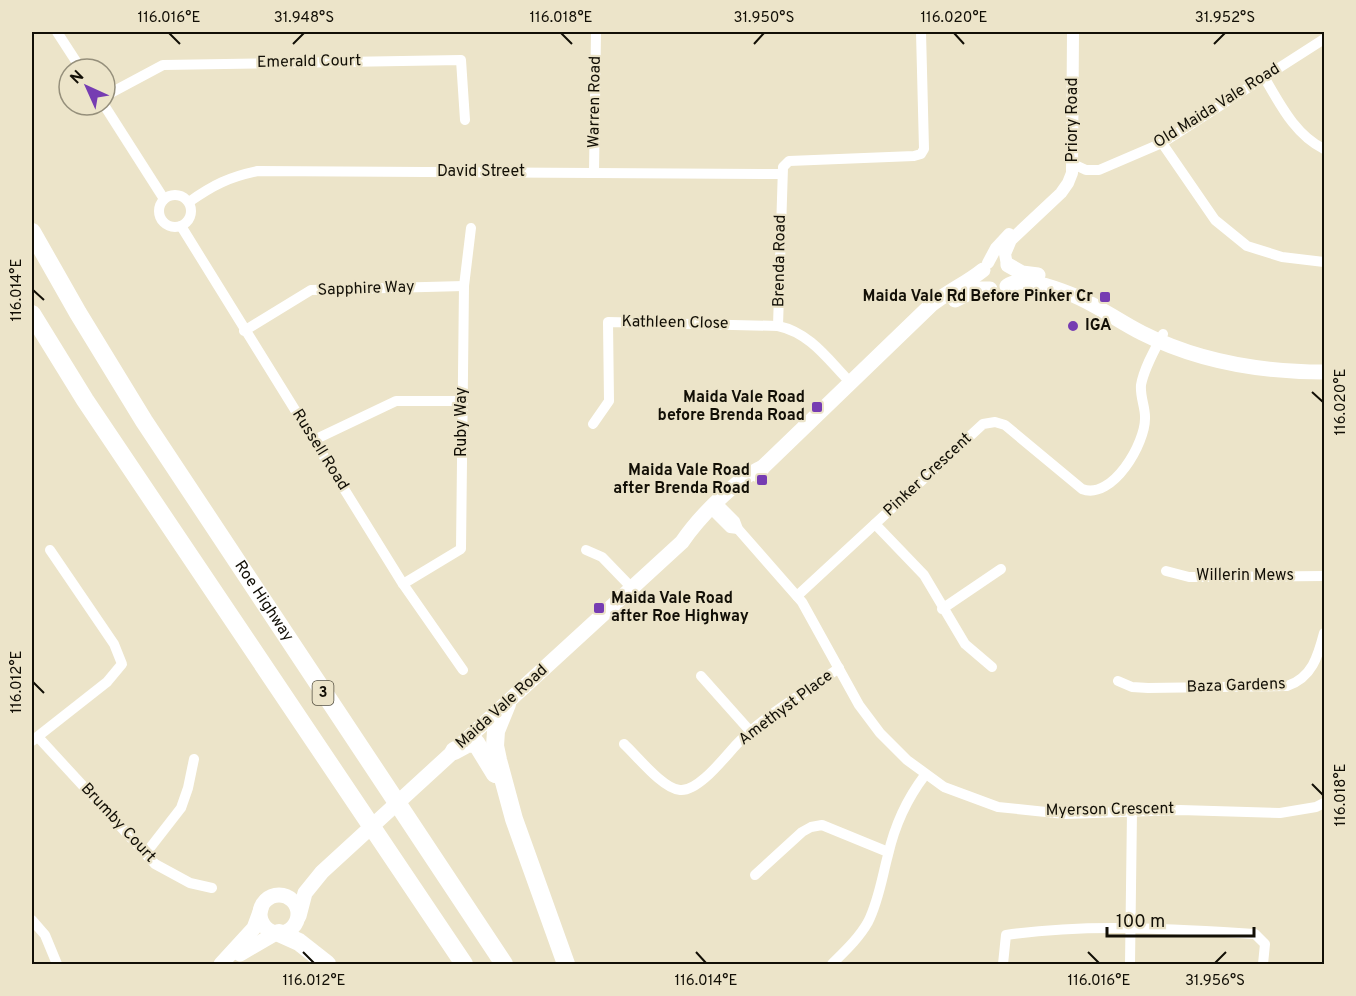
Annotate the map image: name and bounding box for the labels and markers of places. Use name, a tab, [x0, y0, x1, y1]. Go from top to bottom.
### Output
place label: Maida Vale Rd Before Pinker Cr	[862, 287, 1093, 307]
marker: Maida Vale Rd Before Pinker Cr	[1098, 290, 1112, 304]
place label: IGA	[1085, 316, 1111, 336]
marker: IGA	[1066, 319, 1080, 333]
place label: Maida Vale Road before Brenda Road	[658, 388, 805, 426]
marker: Maida Vale Road before Brenda Road	[810, 400, 824, 414]
place label: Maida Vale Road after Brenda Road	[613, 461, 750, 499]
marker: Maida Vale Road after Brenda Road	[755, 473, 769, 487]
place label: Maida Vale Road after Roe Highway	[611, 589, 749, 627]
marker: Maida Vale Road after Roe Highway	[592, 601, 606, 615]

